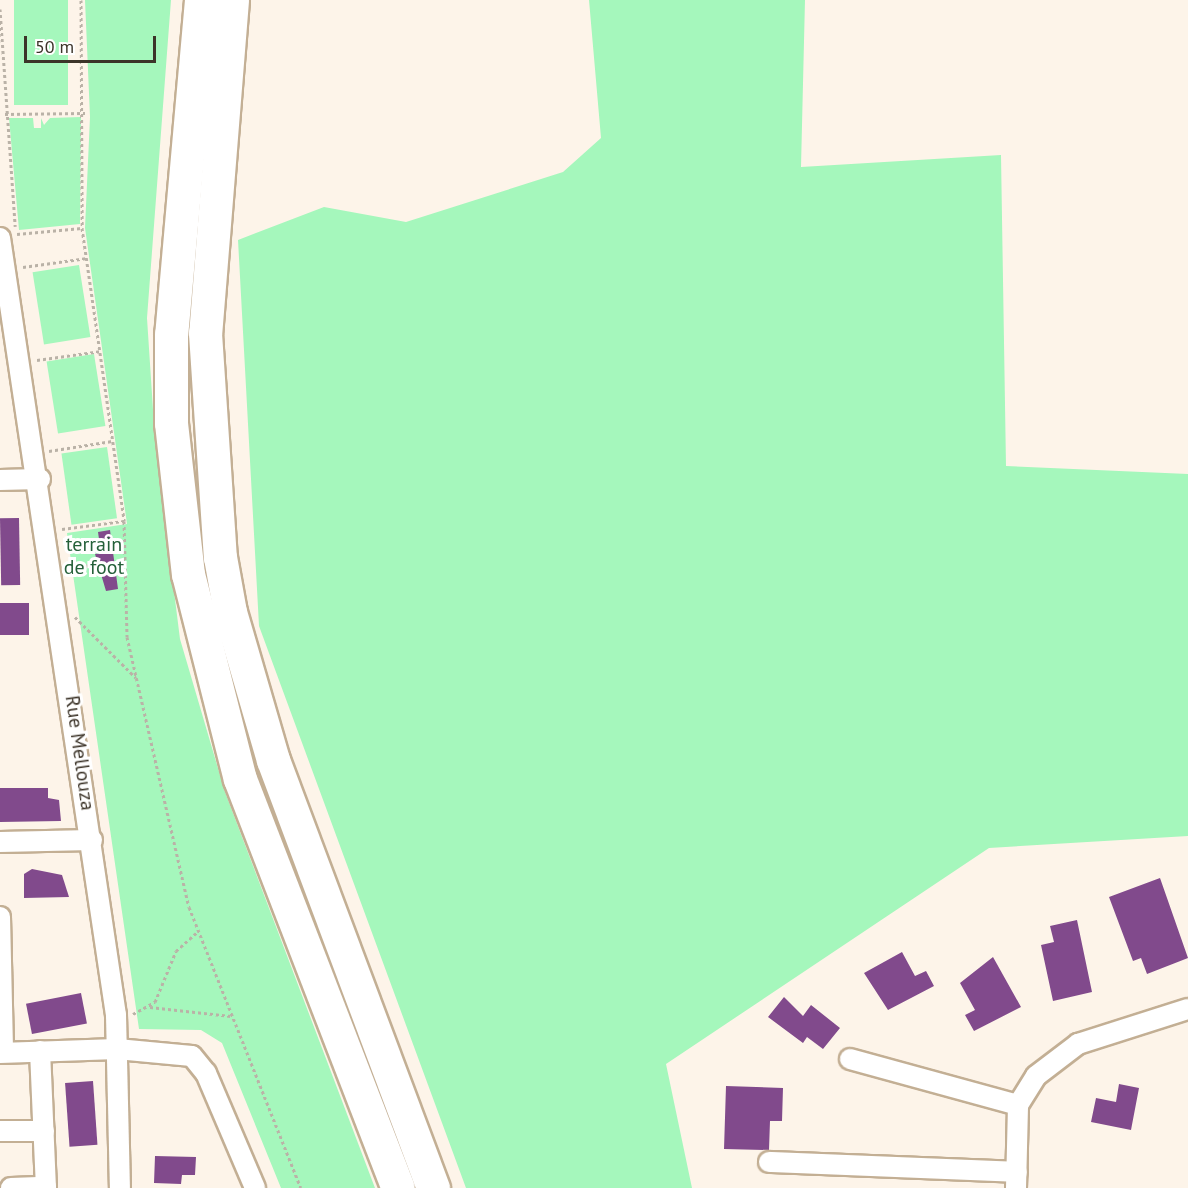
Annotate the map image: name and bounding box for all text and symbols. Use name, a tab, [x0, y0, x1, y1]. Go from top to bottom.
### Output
scale bar	[27, 24, 159, 62]
text: 50 m	[35, 35, 74, 58]
park label: terrain de foot	[64, 533, 124, 580]
street label: Rue Mellouza	[60, 694, 100, 812]

